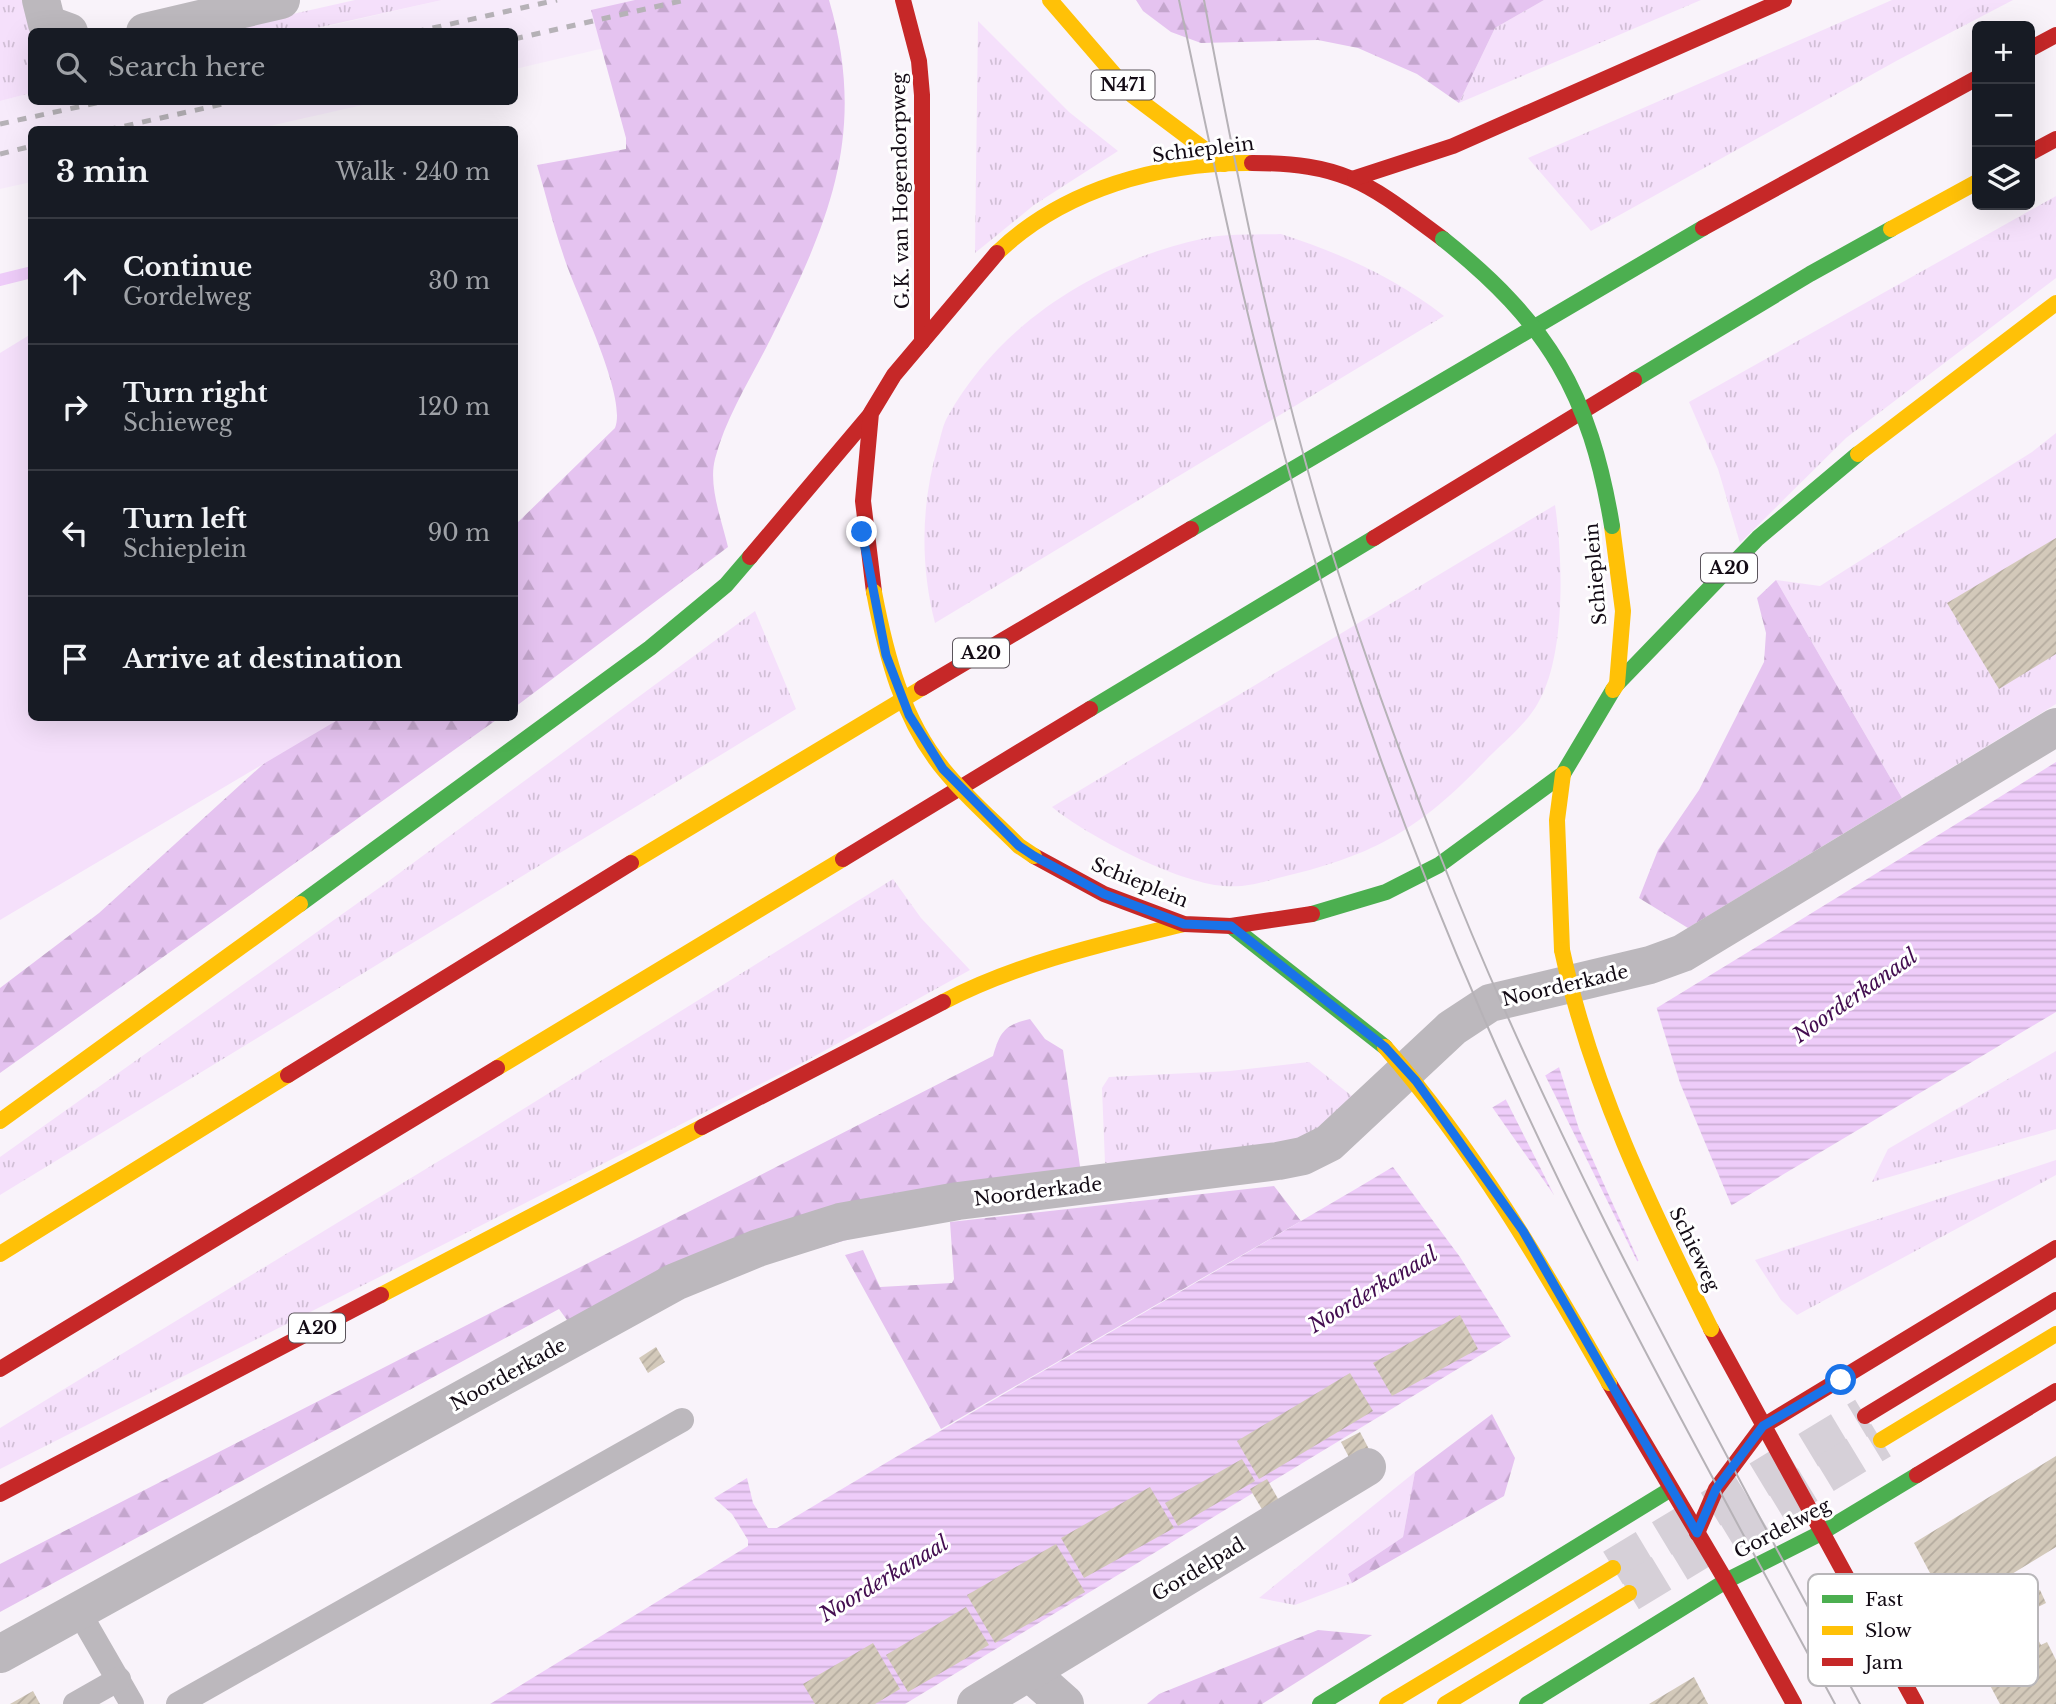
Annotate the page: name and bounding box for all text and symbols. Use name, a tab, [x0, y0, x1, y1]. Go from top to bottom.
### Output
map controls	[1972, 21, 2035, 210]
button: +	[1972, 21, 2035, 84]
search box	[28, 28, 518, 105]
icon: search	[52, 48, 90, 86]
text: Search here	[108, 51, 265, 83]
road number: N471	[1092, 70, 1154, 100]
street label: G.K. van Hogendorpweg	[887, 72, 914, 309]
button: −	[1972, 84, 2035, 147]
street label: Schieplein	[1151, 132, 1255, 167]
button: layers	[1972, 147, 2035, 210]
text: 3 min	[56, 153, 149, 190]
text: Walk · 240 m	[336, 158, 490, 186]
text: Continue	[123, 251, 252, 283]
icon: ahead	[56, 262, 94, 300]
text: 30 m	[428, 267, 490, 295]
text: Gordelweg	[123, 283, 251, 311]
text: Turn right	[123, 377, 268, 409]
icon: right	[56, 388, 94, 426]
text: 120 m	[418, 393, 490, 421]
text: Schieweg	[123, 409, 233, 437]
text: Turn left	[123, 503, 247, 535]
icon: left	[56, 514, 94, 552]
route end	[846, 516, 877, 547]
text: 90 m	[428, 519, 490, 547]
street label: Schieplein	[1580, 522, 1611, 626]
text: Schieplein	[123, 535, 247, 563]
road number: A20	[1701, 554, 1757, 582]
road number: A20	[953, 638, 1009, 668]
icon: arrive	[56, 640, 94, 678]
text: Arrive at destination	[123, 643, 403, 675]
street label: Schieplein	[1088, 853, 1192, 912]
water label: Noorderkanaal	[1787, 943, 1923, 1049]
street label: Noorderkade	[1500, 960, 1631, 1011]
street label: Noorderkade	[973, 1172, 1103, 1211]
street label: Schieweg	[1664, 1203, 1725, 1296]
water label: Noorderkanaal	[1303, 1241, 1443, 1339]
road number: A20	[289, 1314, 345, 1343]
street label: Noorderkade	[446, 1333, 570, 1416]
route start	[1825, 1364, 1856, 1395]
street label: Gordelweg	[1730, 1493, 1835, 1563]
water label: Noorderkanaal	[814, 1530, 954, 1628]
street label: Gordelpad	[1148, 1533, 1249, 1606]
legend	[1808, 1574, 2038, 1686]
text: Fast	[1865, 1588, 1904, 1611]
text: Slow	[1865, 1619, 1912, 1642]
text: Jam	[1862, 1651, 1903, 1674]

